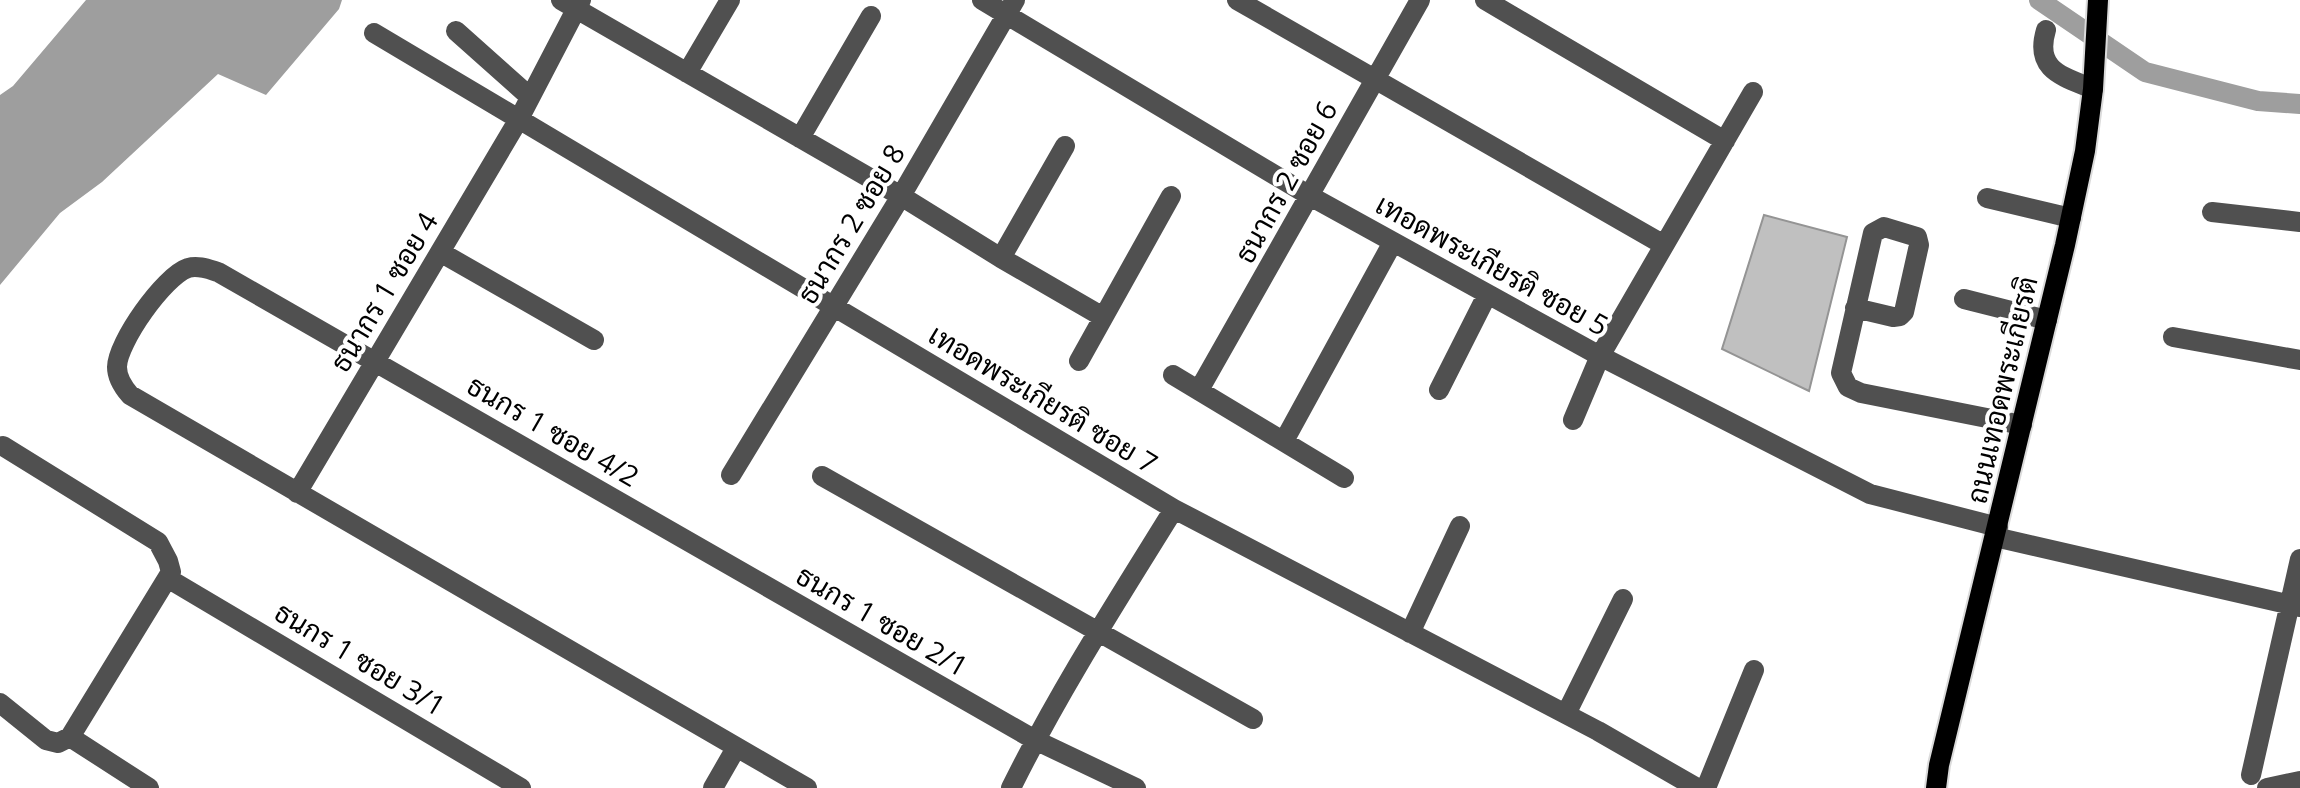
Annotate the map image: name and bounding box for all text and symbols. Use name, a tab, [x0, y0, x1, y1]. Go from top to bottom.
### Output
street label: ธนากร 2 ซอย 6	[1225, 94, 1345, 269]
street label: ธนากร 2 ซอย 8	[788, 137, 913, 310]
street label: เทอดพระเกียรติ ซอย 5	[1369, 184, 1616, 344]
street label: ธนากร 1 ซอย 4	[321, 205, 446, 378]
street label: ถนนเทอดพระเกียรติ	[1956, 272, 2046, 507]
street label: เทอดพระเกียรติ ซอย 7	[922, 315, 1165, 481]
street label: ธนกร 1 ซอย 4/2	[461, 366, 646, 495]
street label: ธนกร 1 ซอย 2/1	[790, 556, 975, 685]
street label: ธนกร 1 ซอย 3/1	[268, 592, 453, 724]

